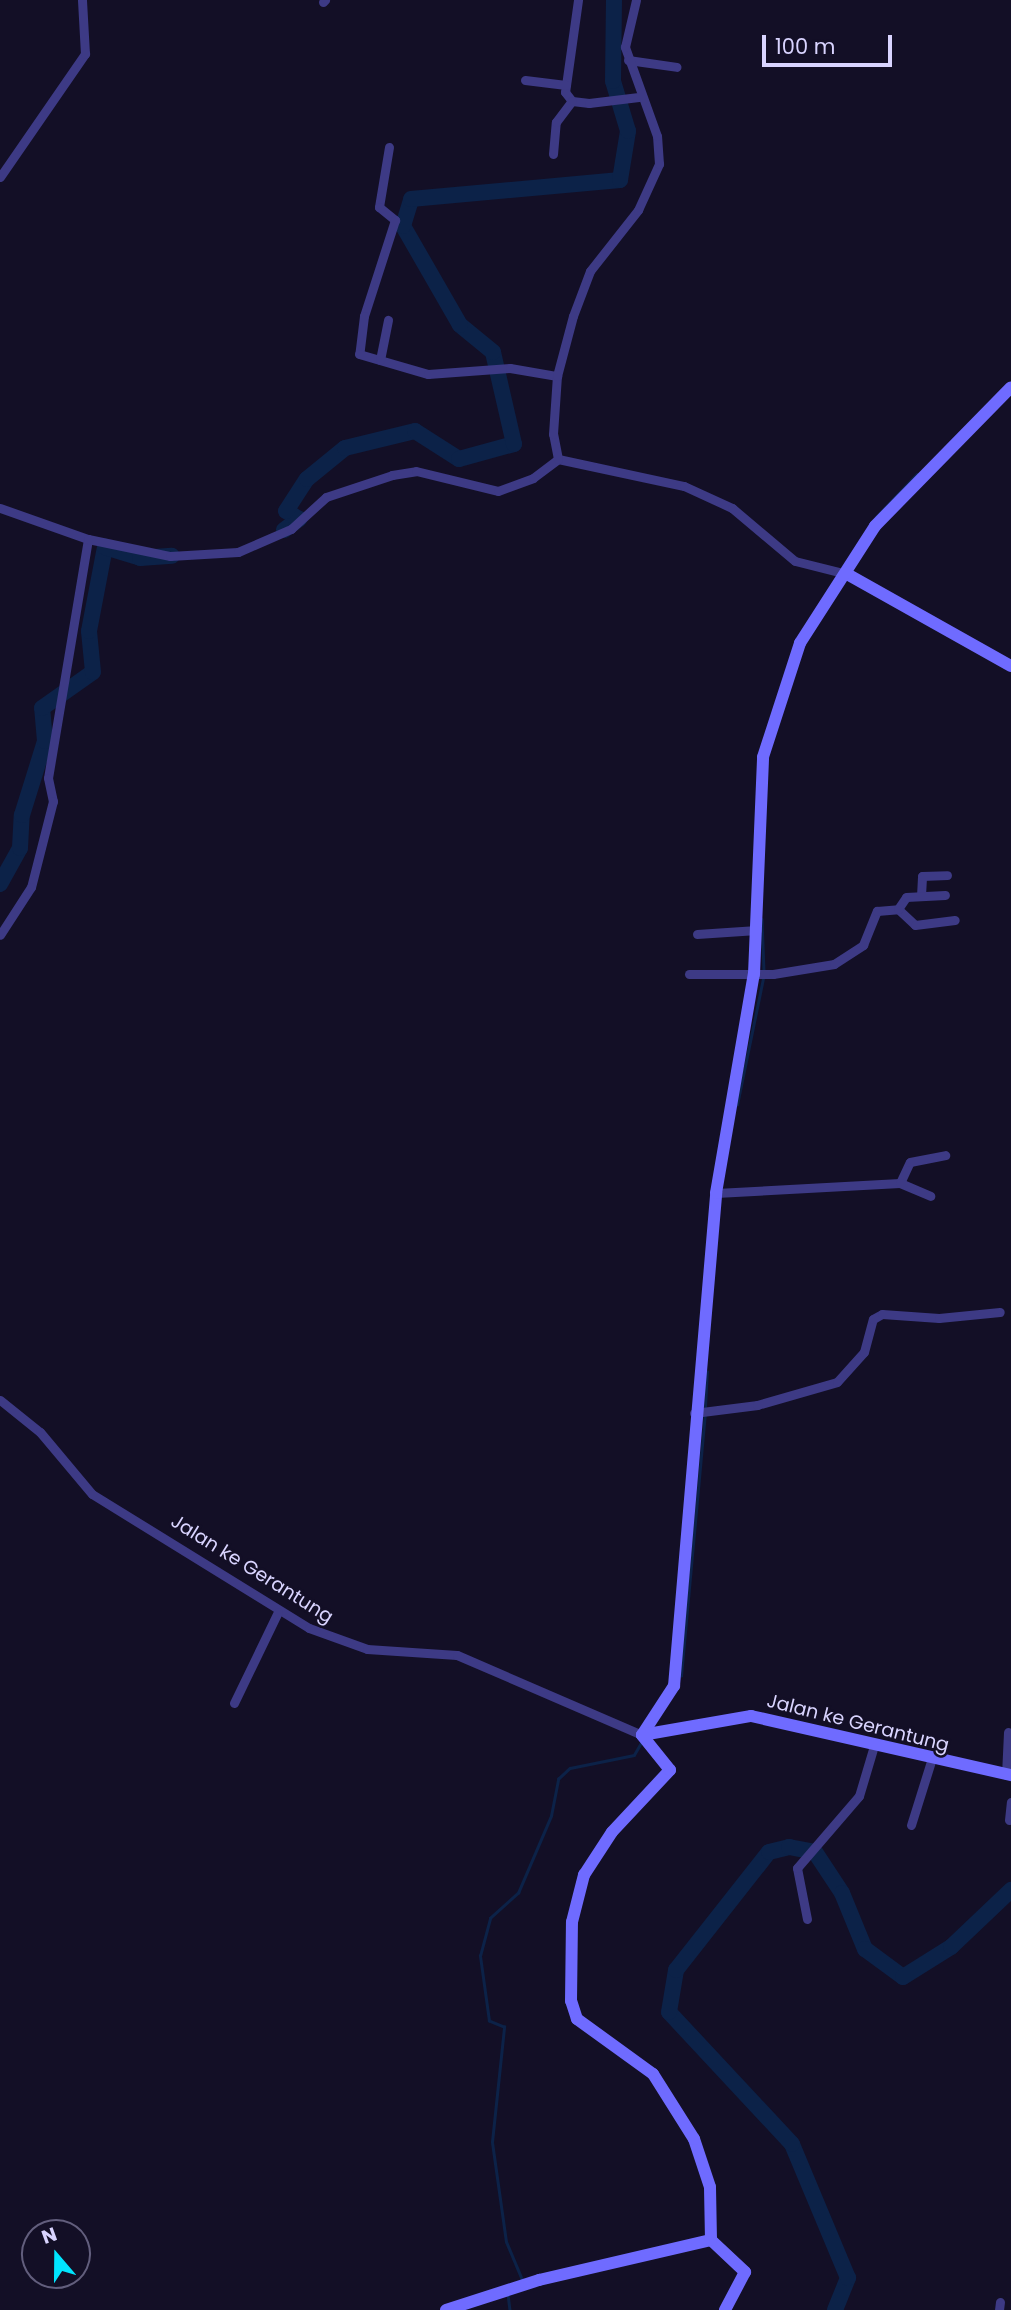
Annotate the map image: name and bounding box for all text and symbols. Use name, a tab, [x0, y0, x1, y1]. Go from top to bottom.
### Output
scale bar	[766, 21, 895, 65]
text: 100 m	[775, 32, 835, 61]
street label: Jalan ke Gerantung	[167, 1510, 337, 1628]
street label: Jalan ke Gerantung	[765, 1689, 951, 1757]
north arrow	[21, 2219, 91, 2289]
text: N	[38, 2221, 61, 2251]

